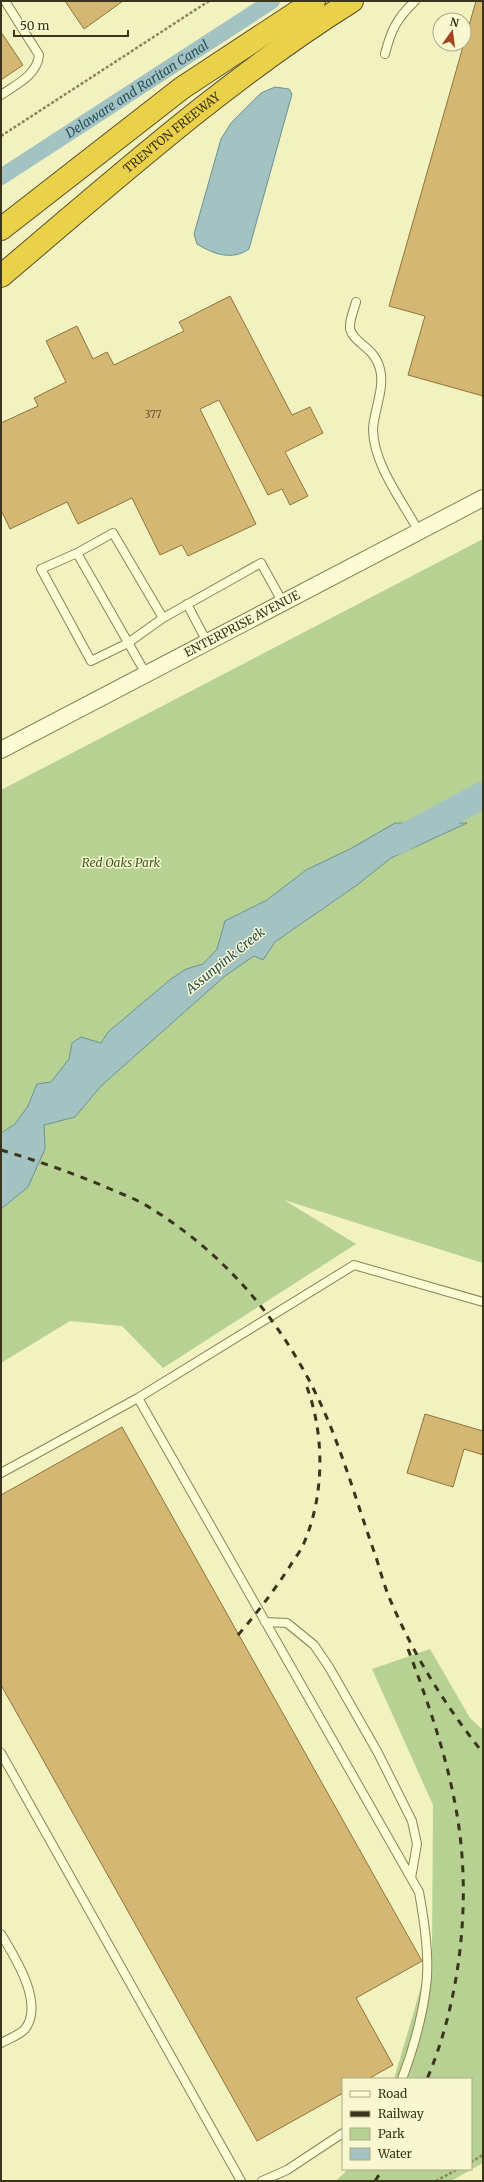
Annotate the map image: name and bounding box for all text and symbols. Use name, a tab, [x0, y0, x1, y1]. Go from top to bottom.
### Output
scale bar	[14, 12, 128, 38]
north arrow	[432, 12, 472, 52]
text: N	[449, 14, 461, 30]
text: 50 m	[20, 18, 49, 33]
water label: Delaware and Raritan Canal	[61, 36, 212, 142]
street label: TRENTON FREEWAY	[120, 89, 223, 176]
house number: 377	[145, 408, 162, 421]
street label: ENTERPRISE AVENUE	[181, 587, 303, 660]
park label: Red Oaks Park	[82, 855, 161, 870]
water label: Assunpink Creek	[182, 923, 268, 998]
legend	[342, 2078, 472, 2170]
text: Road	[378, 2086, 407, 2101]
text: Railway	[378, 2106, 424, 2121]
text: Park	[378, 2126, 405, 2141]
text: Water	[377, 2146, 413, 2161]

